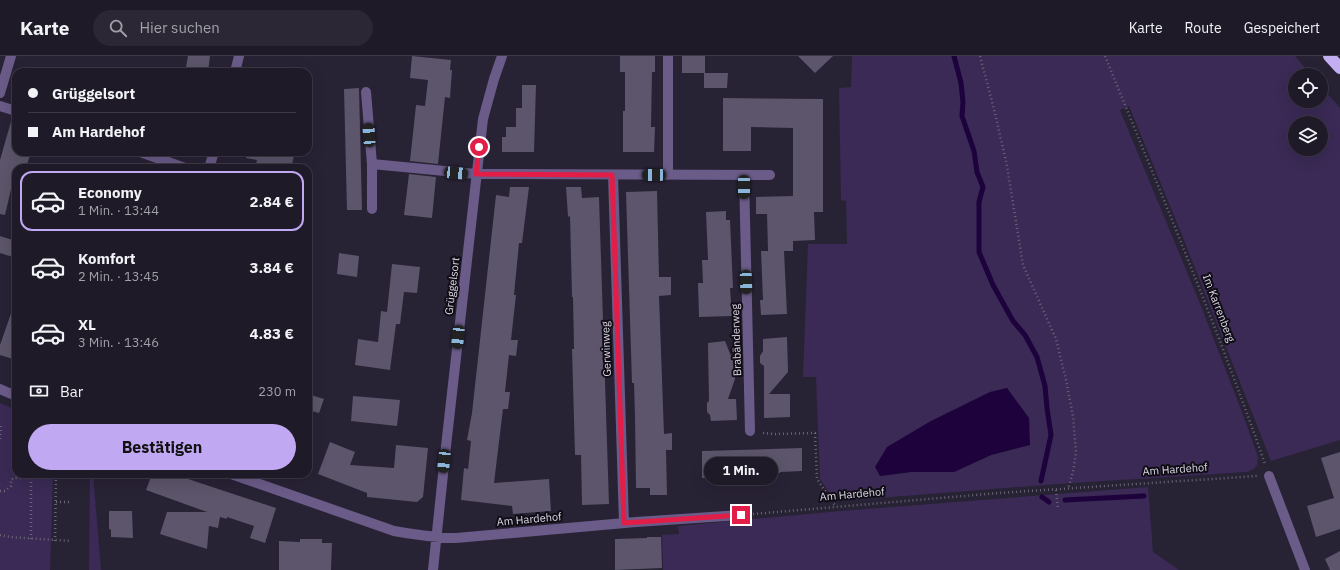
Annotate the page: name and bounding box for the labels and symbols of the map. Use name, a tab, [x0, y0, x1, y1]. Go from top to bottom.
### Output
car	[362, 123, 376, 147]
route start	[470, 138, 488, 156]
car	[444, 166, 468, 180]
car	[642, 169, 666, 181]
car	[738, 175, 750, 199]
street label: Grüggelsort	[442, 256, 462, 316]
car	[740, 270, 752, 294]
street label: Im Karrenberg	[1200, 272, 1238, 344]
street label: Brabänderweg	[728, 303, 744, 376]
street label: Gerwinweg	[598, 321, 614, 377]
car	[451, 324, 465, 350]
car	[437, 448, 451, 474]
callout: 1 Min.	[704, 457, 778, 485]
street label: Am Hardehof	[1142, 460, 1208, 478]
street label: Am Hardehof	[819, 484, 886, 504]
route end	[732, 506, 750, 524]
street label: Am Hardehof	[496, 509, 563, 529]

